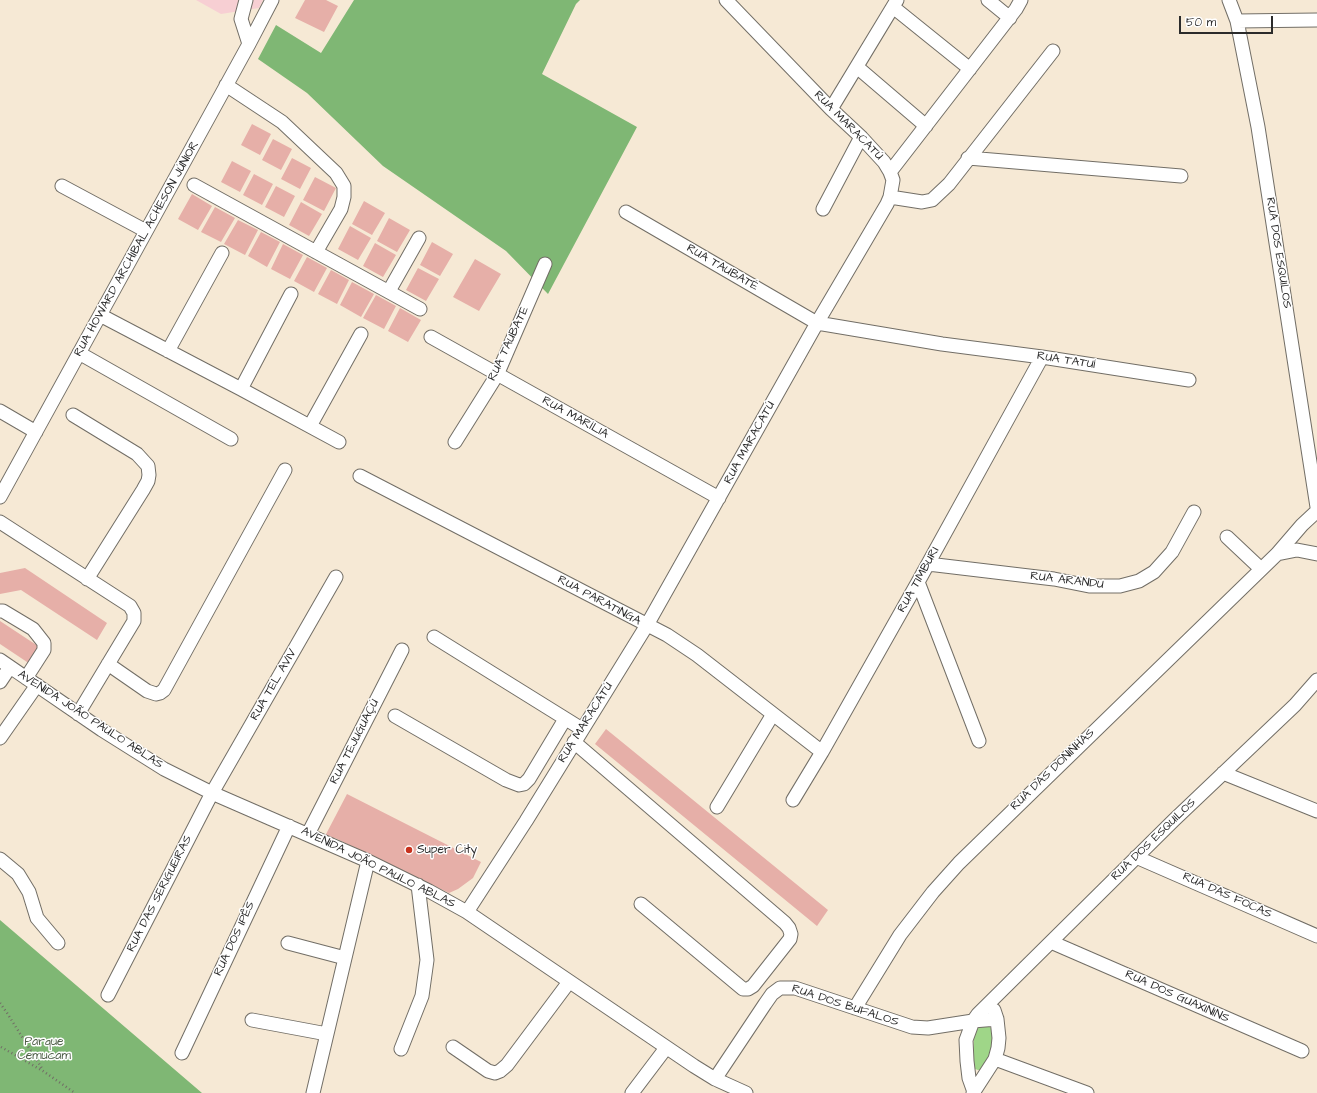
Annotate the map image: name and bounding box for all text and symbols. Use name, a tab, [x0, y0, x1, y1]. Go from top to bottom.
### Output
scale bar	[1181, 8, 1275, 34]
text: 50 m	[1186, 14, 1216, 31]
street label: RUA MARACATÚ	[810, 88, 886, 164]
street label: RUA HOWARD ARCHIBAL ACHESON JÚNIOR	[72, 139, 202, 359]
street label: RUA DOS ESQUILOS	[1262, 197, 1294, 309]
street label: RUA TAUBATÉ	[684, 242, 760, 294]
street label: RUA TAUBATE	[485, 304, 533, 384]
street label: RUA TATUÍ	[1036, 349, 1096, 373]
street label: RUA MARÍLIA	[539, 394, 611, 442]
street label: RUA MARACATÚ	[721, 399, 779, 487]
street label: RUA TIMBURI	[895, 545, 943, 615]
street label: RUA ARANDU	[1030, 569, 1104, 593]
street label: RUA PARATINGA	[555, 573, 643, 629]
street label: RUA TEL AVIV	[248, 647, 300, 723]
street label: AVENIDA JOÃO PAULO ABLAS	[15, 668, 165, 772]
street label: RUA MARACATÚ	[556, 680, 616, 766]
street label: RUA TEJUGUAÇÚ	[327, 697, 383, 787]
street label: RUA DAS DONINHAS	[1008, 726, 1098, 814]
street label: RUA DOS ESQUILOS	[1109, 796, 1199, 884]
street label: AVENIDA JOÃO PAULO ABLAS	[298, 824, 458, 912]
street label: RUA DAS SERIGUEIRAS	[124, 833, 196, 955]
place label: Super City	[417, 843, 477, 857]
marker: Super City	[404, 845, 414, 855]
street label: RUA DAS FOCAS	[1180, 870, 1274, 922]
street label: RUA DOS IPÊS	[211, 900, 259, 978]
street label: RUA DOS GUAXININS	[1123, 968, 1231, 1026]
street label: RUA DOS BUFALOS	[790, 982, 900, 1030]
park label: Parque Cemucam	[17, 1035, 71, 1063]

